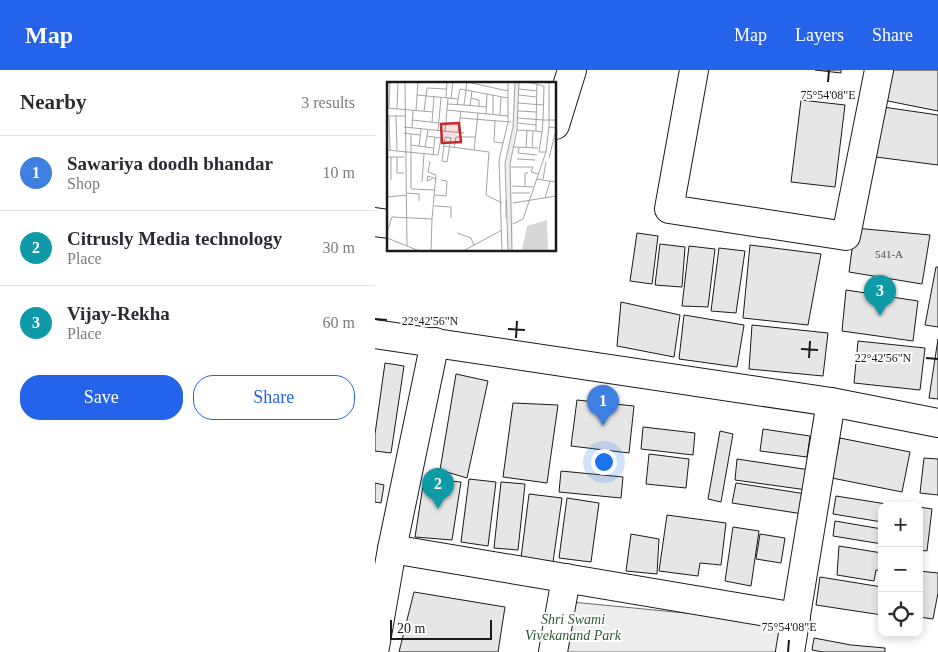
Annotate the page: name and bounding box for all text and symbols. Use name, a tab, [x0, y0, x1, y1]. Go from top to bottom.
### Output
text: Map	[25, 22, 73, 48]
text: Map	[734, 25, 767, 45]
text: Layers	[795, 25, 844, 45]
text: Share	[872, 25, 913, 45]
inset map	[387, 82, 556, 251]
text: 75°54'08"E	[800, 88, 856, 102]
text: Nearby	[20, 90, 87, 114]
text: 3 results	[301, 94, 355, 111]
text: Sawariya doodh bhandar	[67, 153, 273, 174]
text: 1	[32, 164, 40, 181]
text: 10 m	[323, 164, 355, 181]
text: Shop	[67, 175, 100, 192]
text: Citrusly Media technology	[67, 228, 282, 249]
text: 2	[32, 239, 40, 256]
text: 30 m	[323, 239, 355, 256]
house number: 541-A	[875, 248, 903, 260]
text: Place	[67, 250, 102, 267]
pin: 3	[864, 275, 896, 316]
text: Vijay-Rekha	[67, 303, 170, 324]
text: 3	[32, 314, 40, 331]
text: 60 m	[323, 314, 355, 331]
text: 22°42'56"N	[402, 314, 459, 328]
text: Place	[67, 325, 102, 342]
text: 22°42'56"N	[855, 351, 912, 365]
button: Save	[20, 375, 183, 420]
button: Share	[193, 375, 355, 420]
pin: 1	[587, 385, 619, 426]
your location	[591, 449, 617, 475]
pin: 2	[422, 468, 454, 509]
map controls	[878, 502, 923, 637]
button: +	[878, 502, 923, 547]
button: −	[878, 547, 923, 592]
button: locate	[878, 592, 923, 637]
park label: Shri Swami Vivekanand Park	[525, 612, 622, 643]
scale bar	[390, 617, 493, 640]
text: 75°54'08"E	[761, 620, 817, 634]
text: 20 m	[397, 621, 425, 636]

